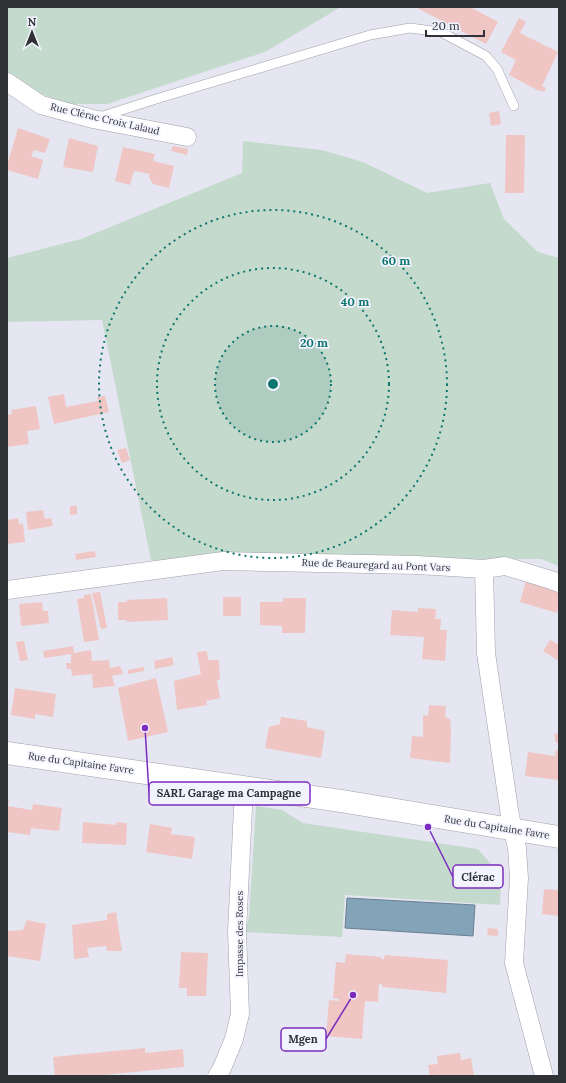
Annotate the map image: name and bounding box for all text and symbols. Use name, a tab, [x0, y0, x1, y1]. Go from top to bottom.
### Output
north arrow	[12, 12, 52, 52]
scale bar	[426, 12, 484, 38]
text: N	[28, 15, 37, 29]
text: 20 m	[432, 18, 460, 33]
street label: Rue Clérac Croix Lalaud	[49, 100, 161, 138]
text: 60 m	[382, 253, 410, 268]
text: 40 m	[341, 294, 369, 309]
text: 20 m	[300, 335, 328, 350]
centre of rings	[266, 377, 280, 391]
street label: Rue de Beauregard au Pont Vars	[301, 556, 451, 574]
street label: Rue du Capitaine Favre	[27, 749, 135, 777]
callout: SARL Garage ma Campagne	[149, 782, 310, 805]
text: SARL Garage ma Campagne	[157, 786, 301, 800]
street label: Rue du Capitaine Favre	[443, 812, 551, 842]
callout: Clérac	[453, 865, 503, 888]
text: Clérac	[461, 870, 495, 884]
street label: Impasse des Roses	[233, 891, 246, 977]
callout: Mgen	[281, 1028, 326, 1051]
text: Mgen	[288, 1032, 318, 1046]

